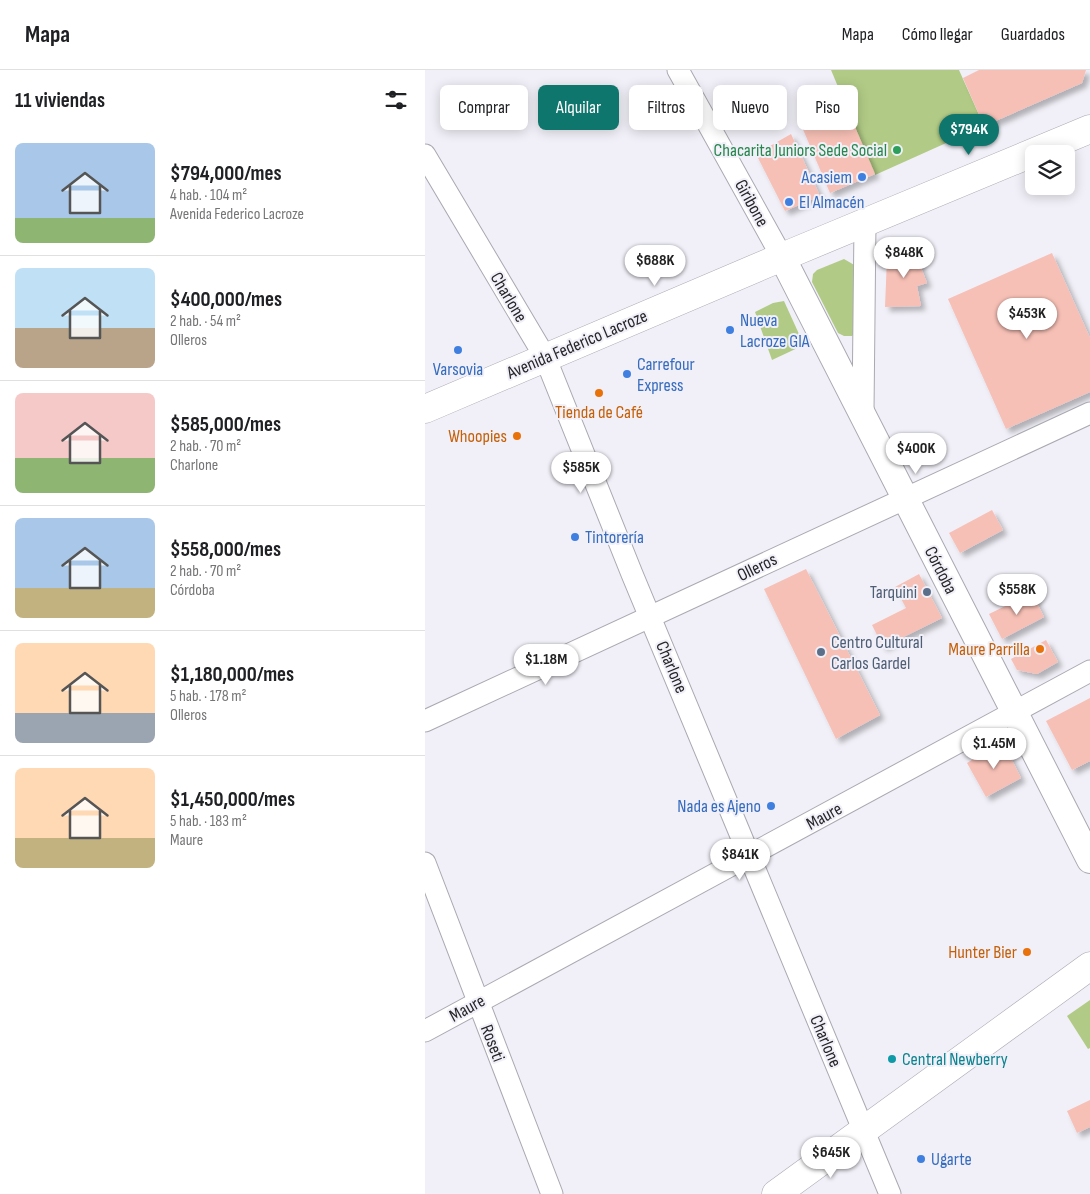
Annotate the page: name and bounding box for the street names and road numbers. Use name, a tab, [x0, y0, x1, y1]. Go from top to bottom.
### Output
street label: Giribone	[730, 176, 773, 231]
street label: Charlone	[486, 269, 532, 326]
street label: Avenida Federico Lacroze	[503, 305, 651, 384]
street label: Córdoba	[920, 543, 961, 597]
street label: Olleros	[734, 549, 781, 586]
street label: Charlone	[651, 638, 692, 696]
street label: Maure	[803, 798, 846, 835]
street label: Maure	[446, 990, 489, 1027]
street label: Charlone	[805, 1012, 846, 1070]
street label: Roseti	[476, 1022, 509, 1065]

